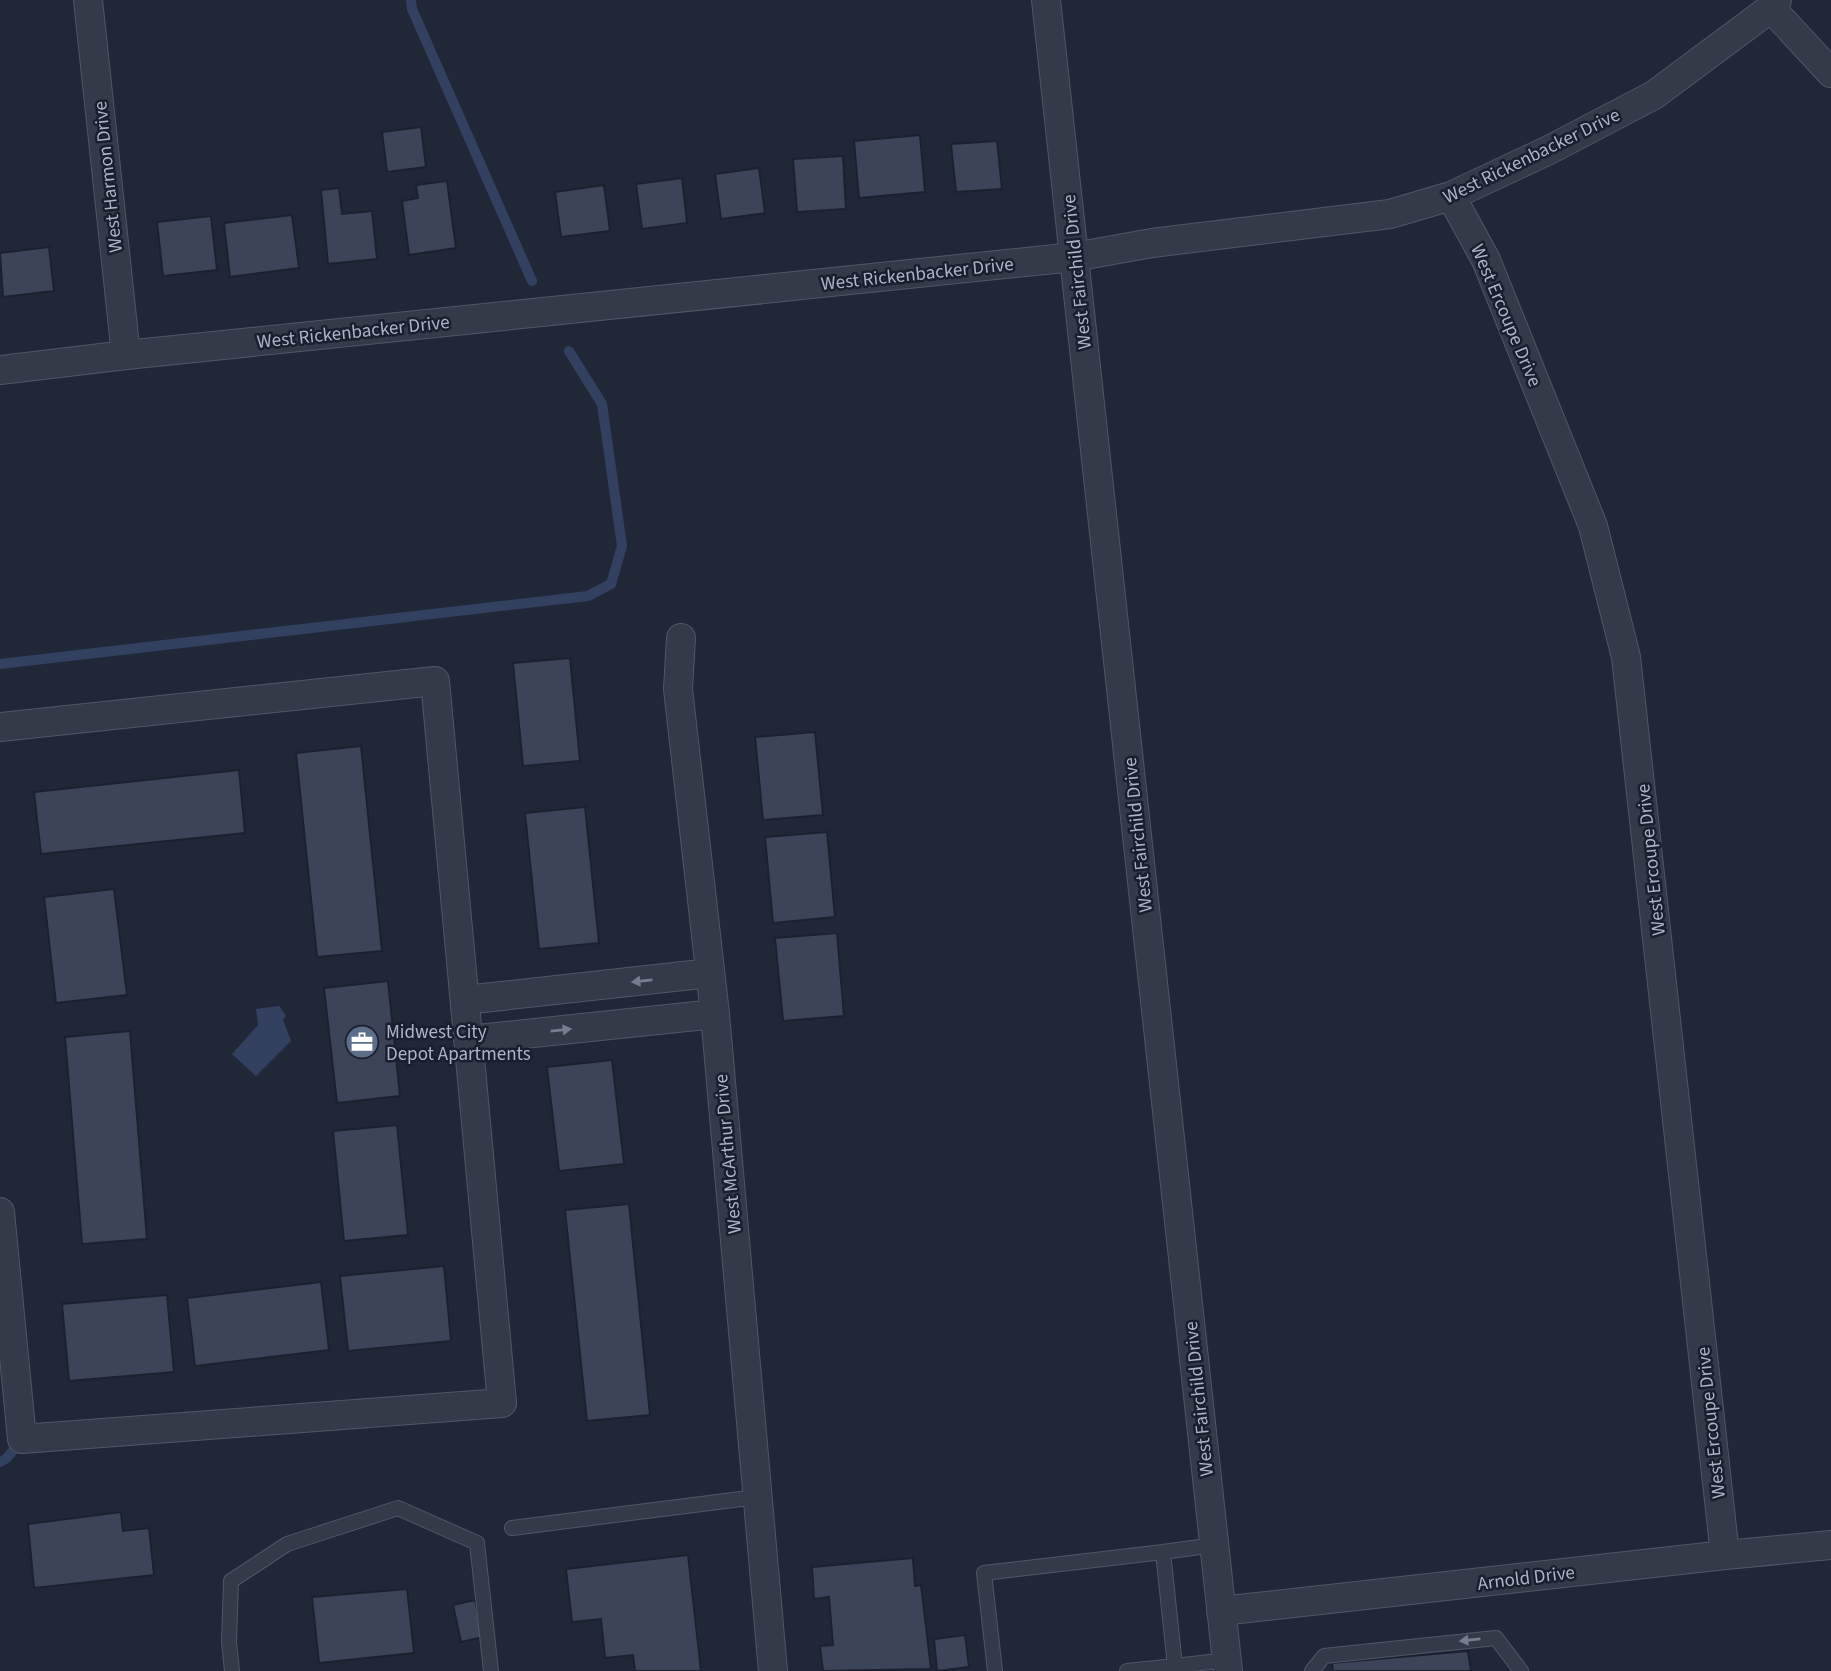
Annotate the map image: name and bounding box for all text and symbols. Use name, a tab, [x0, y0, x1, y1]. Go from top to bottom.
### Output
street label: West Harmon Drive	[87, 100, 130, 254]
street label: West Rickenbacker Drive	[1439, 102, 1625, 211]
street label: West Fairchild Drive	[1056, 193, 1099, 351]
street label: West Ercoupe Drive	[1463, 240, 1548, 391]
street label: West Rickenbacker Drive	[819, 251, 1015, 298]
street label: West Rickenbacker Drive	[255, 309, 451, 356]
street label: West Fairchild Drive	[1117, 756, 1160, 914]
street label: West Ercoupe Drive	[1630, 783, 1673, 937]
one-way arrow	[631, 975, 653, 986]
place label: Midwest City Depot Apartments	[386, 1019, 531, 1068]
office icon: Midwest City Depot Apartments	[343, 1023, 381, 1061]
one-way arrow	[550, 1025, 572, 1036]
street label: West McArthur Drive	[708, 1073, 749, 1235]
street label: West Fairchild Drive	[1178, 1320, 1221, 1478]
street label: West Ercoupe Drive	[1690, 1346, 1733, 1500]
street label: Arnold Drive	[1476, 1559, 1576, 1598]
one-way arrow	[1458, 1635, 1480, 1646]

